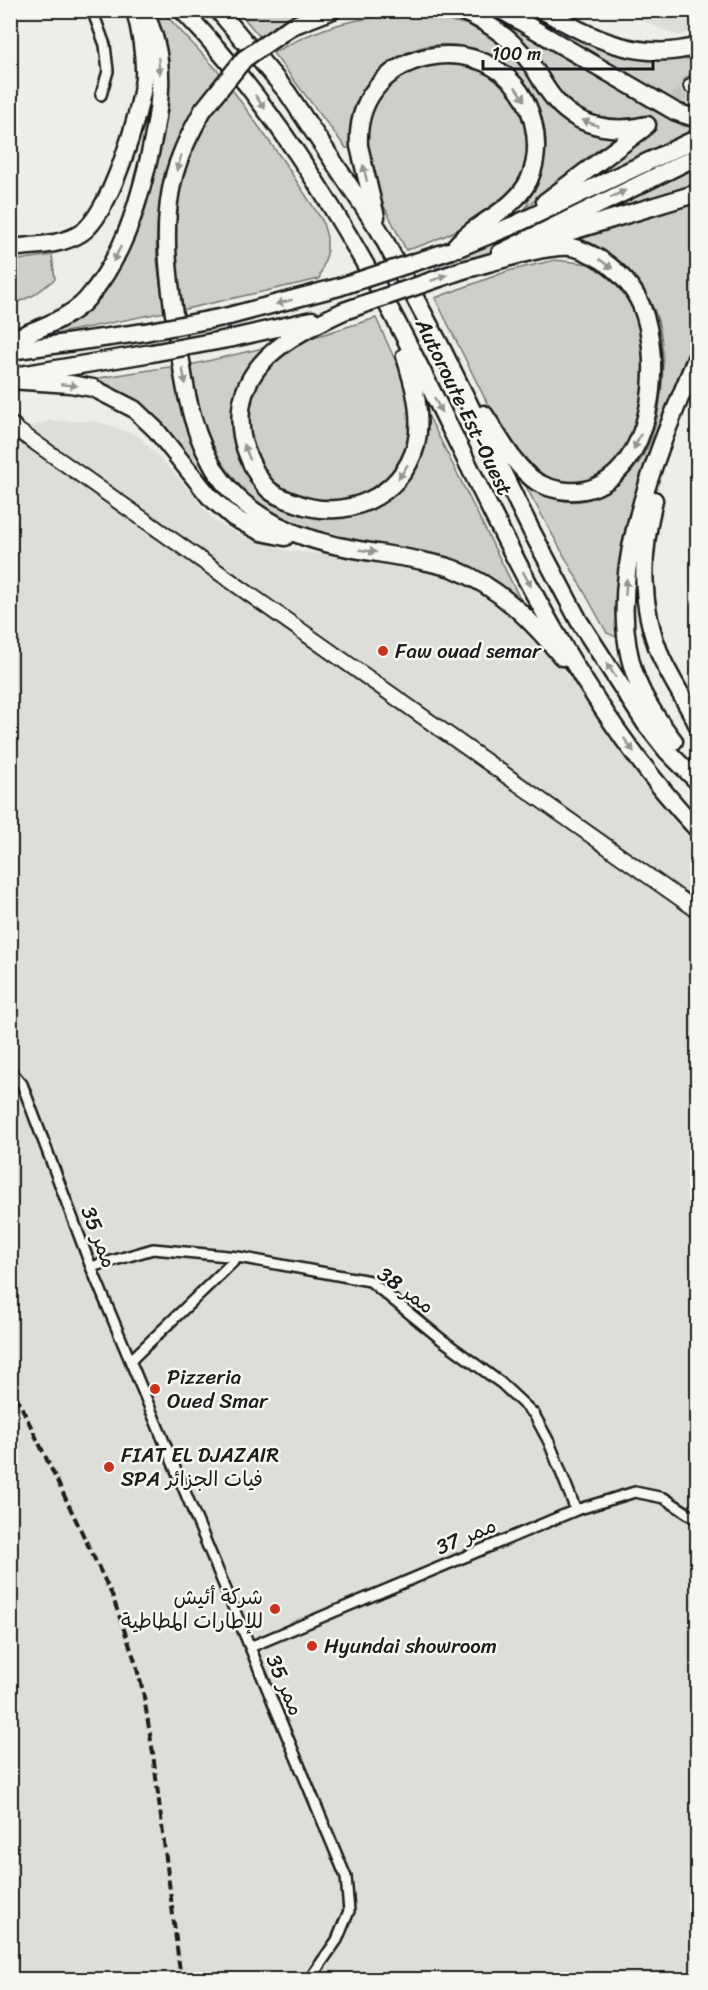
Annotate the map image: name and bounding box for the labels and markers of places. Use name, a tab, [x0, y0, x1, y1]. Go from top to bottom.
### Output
place label: Faw ouad semar	[395, 632, 542, 670]
marker: Faw ouad semar	[376, 644, 390, 658]
place label: Pizzeria Oued Smar	[167, 1358, 269, 1420]
marker: Pizzeria Oued Smar	[148, 1382, 162, 1396]
place label: FIAT EL DJAZAIR SPA فيات الجزائر	[121, 1436, 279, 1498]
marker: FIAT EL DJAZAIR SPA فيات الجزائر	[102, 1460, 116, 1474]
place label: شركة أئيش للإطارات المطاطية	[121, 1578, 263, 1640]
marker: شركة أئيش للإطارات المطاطية	[268, 1602, 282, 1616]
place label: Hyundai showroom	[324, 1627, 497, 1665]
marker: Hyundai showroom	[305, 1639, 319, 1653]

